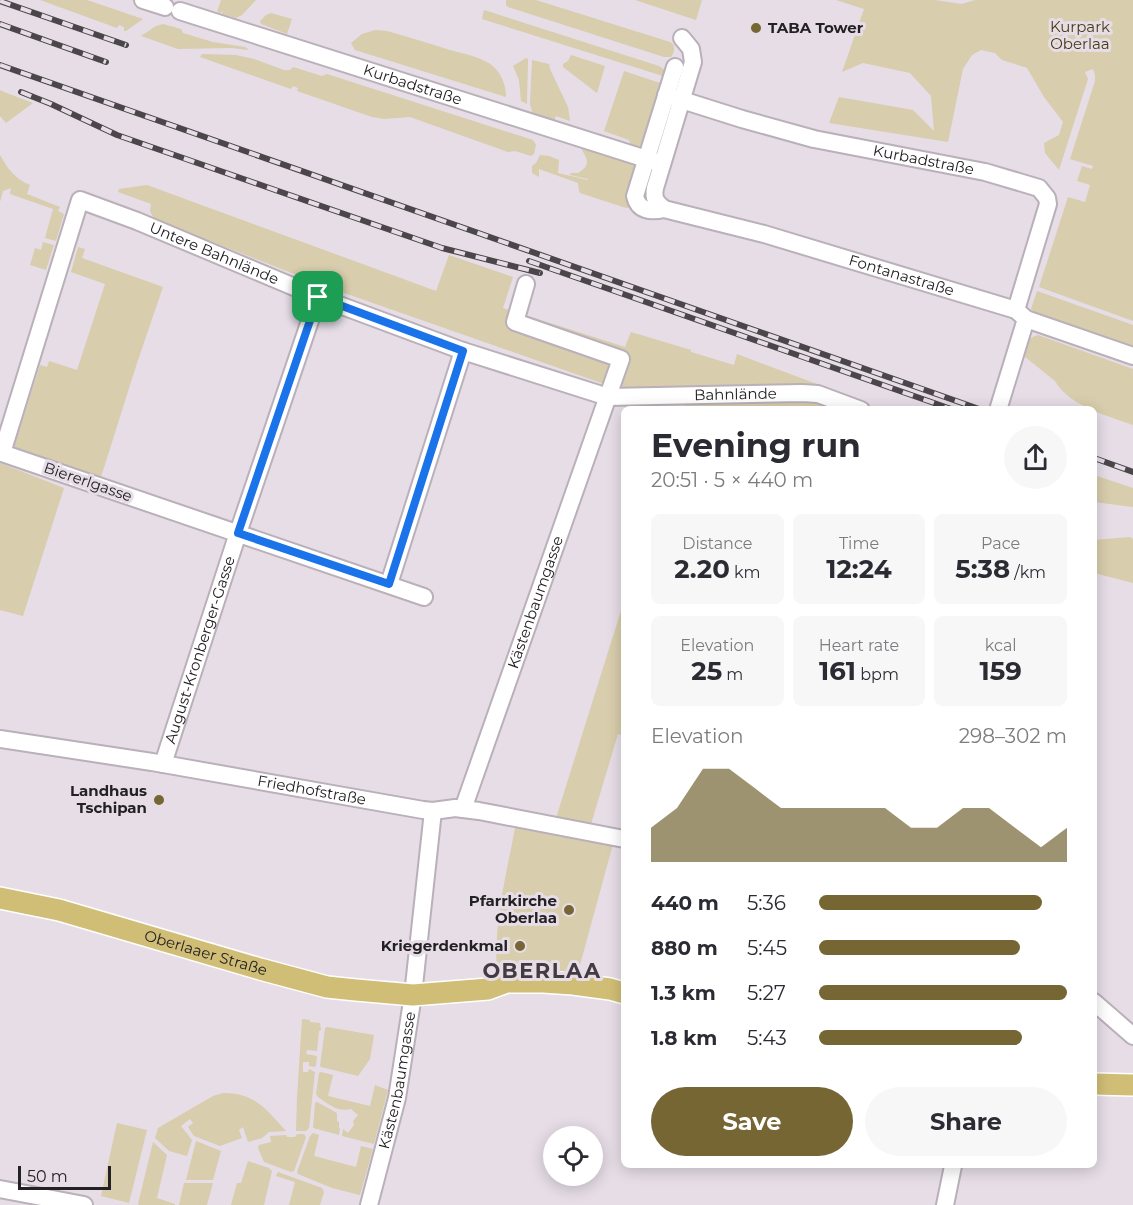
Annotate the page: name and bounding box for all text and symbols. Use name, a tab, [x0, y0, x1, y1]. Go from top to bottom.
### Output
park label: Kurpark Oberlaa	[1050, 17, 1110, 53]
place label: TABA Tower	[768, 18, 864, 37]
marker: TABA Tower	[749, 21, 763, 35]
street label: Kurbadstraße	[361, 60, 464, 109]
street label: Kurbadstraße	[872, 141, 976, 179]
street label: Untere Bahnlände	[147, 217, 282, 288]
street label: Fontanastraße	[847, 250, 957, 300]
pin	[292, 271, 343, 322]
icon: arrive	[301, 280, 334, 313]
street label: Bahnlände	[694, 384, 777, 404]
text: Evening run	[651, 425, 861, 465]
button: share	[1004, 426, 1067, 489]
street label: Biererlgasse	[42, 458, 135, 505]
text: 20:51 · 5 × 440 m	[651, 468, 813, 492]
street label: Kästenbaumgasse	[503, 533, 567, 671]
text: Distance	[682, 534, 752, 553]
text: Time	[839, 534, 879, 553]
text: Pace	[981, 534, 1020, 553]
street label: August-Kronberger-Gasse	[160, 553, 239, 746]
text: 2.20	[674, 553, 730, 585]
text: 12:24	[826, 553, 892, 585]
text: 5:38	[955, 553, 1010, 585]
text: km	[730, 563, 760, 582]
text: /km	[1010, 563, 1046, 582]
text: Elevation	[680, 636, 754, 655]
text: Heart rate	[819, 636, 899, 655]
text: kcal	[985, 636, 1017, 655]
text: 25	[691, 655, 722, 687]
text: 161	[819, 655, 856, 687]
text: 159	[980, 655, 1022, 687]
text: m	[722, 665, 743, 684]
text: bpm	[856, 665, 899, 684]
text: Elevation	[651, 724, 743, 748]
text: 298–302 m	[959, 724, 1067, 748]
street label: Friedhofstraße	[256, 771, 368, 809]
place label: Landhaus Tschipan	[70, 781, 147, 817]
marker: Landhaus Tschipan	[152, 793, 166, 807]
place label: Pfarrkirche Oberlaa	[469, 891, 557, 927]
text: 440 m	[651, 891, 719, 915]
text: 5:36	[747, 891, 786, 915]
marker: Pfarrkirche Oberlaa	[562, 903, 576, 917]
street label: Oberlaaer Straße	[142, 926, 269, 979]
place label: Kriegerdenkmal	[381, 936, 508, 955]
text: 880 m	[651, 936, 718, 960]
text: 5:45	[747, 936, 787, 960]
marker: Kriegerdenkmal	[513, 939, 527, 953]
district label: OBERLAA	[482, 958, 602, 983]
text: 1.3 km	[651, 981, 716, 1005]
text: 5:27	[747, 981, 786, 1005]
street label: Kästenbaumgasse	[374, 1010, 419, 1151]
text: 1.8 km	[651, 1026, 717, 1050]
text: 5:43	[747, 1026, 787, 1050]
button: Save	[651, 1087, 853, 1156]
button: Share	[865, 1087, 1067, 1156]
map controls	[543, 1126, 603, 1186]
button: locate	[543, 1126, 603, 1186]
scale bar	[18, 1163, 111, 1190]
text: 50 m	[27, 1167, 68, 1186]

